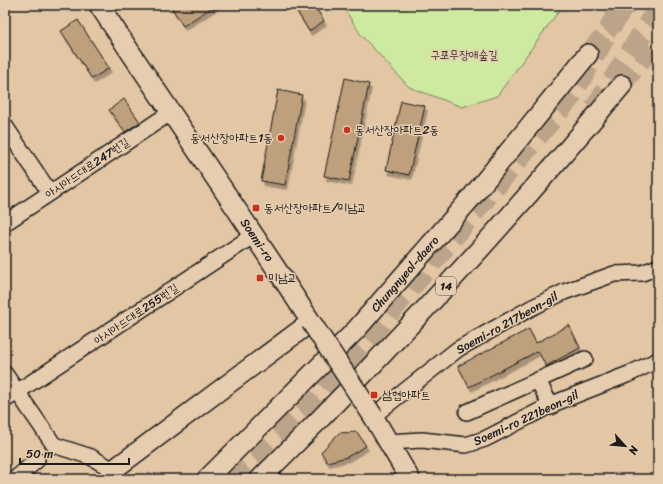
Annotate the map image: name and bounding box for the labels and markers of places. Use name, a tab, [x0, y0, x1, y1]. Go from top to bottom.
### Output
place label: 동서산장아파트2동	[355, 119, 439, 141]
marker: 동서산장아파트2동	[342, 125, 352, 135]
place label: 동서산장아파트1동	[191, 127, 273, 149]
marker: 동서산장아파트1동	[276, 133, 286, 143]
place label: 동서산장아파트/미남교	[264, 197, 367, 219]
marker: 동서산장아파트/미남교	[251, 203, 261, 213]
place label: 미남교	[268, 267, 297, 289]
marker: 미남교	[255, 273, 265, 283]
place label: 삼협아파트	[382, 384, 430, 406]
marker: 삼협아파트	[369, 390, 379, 400]

